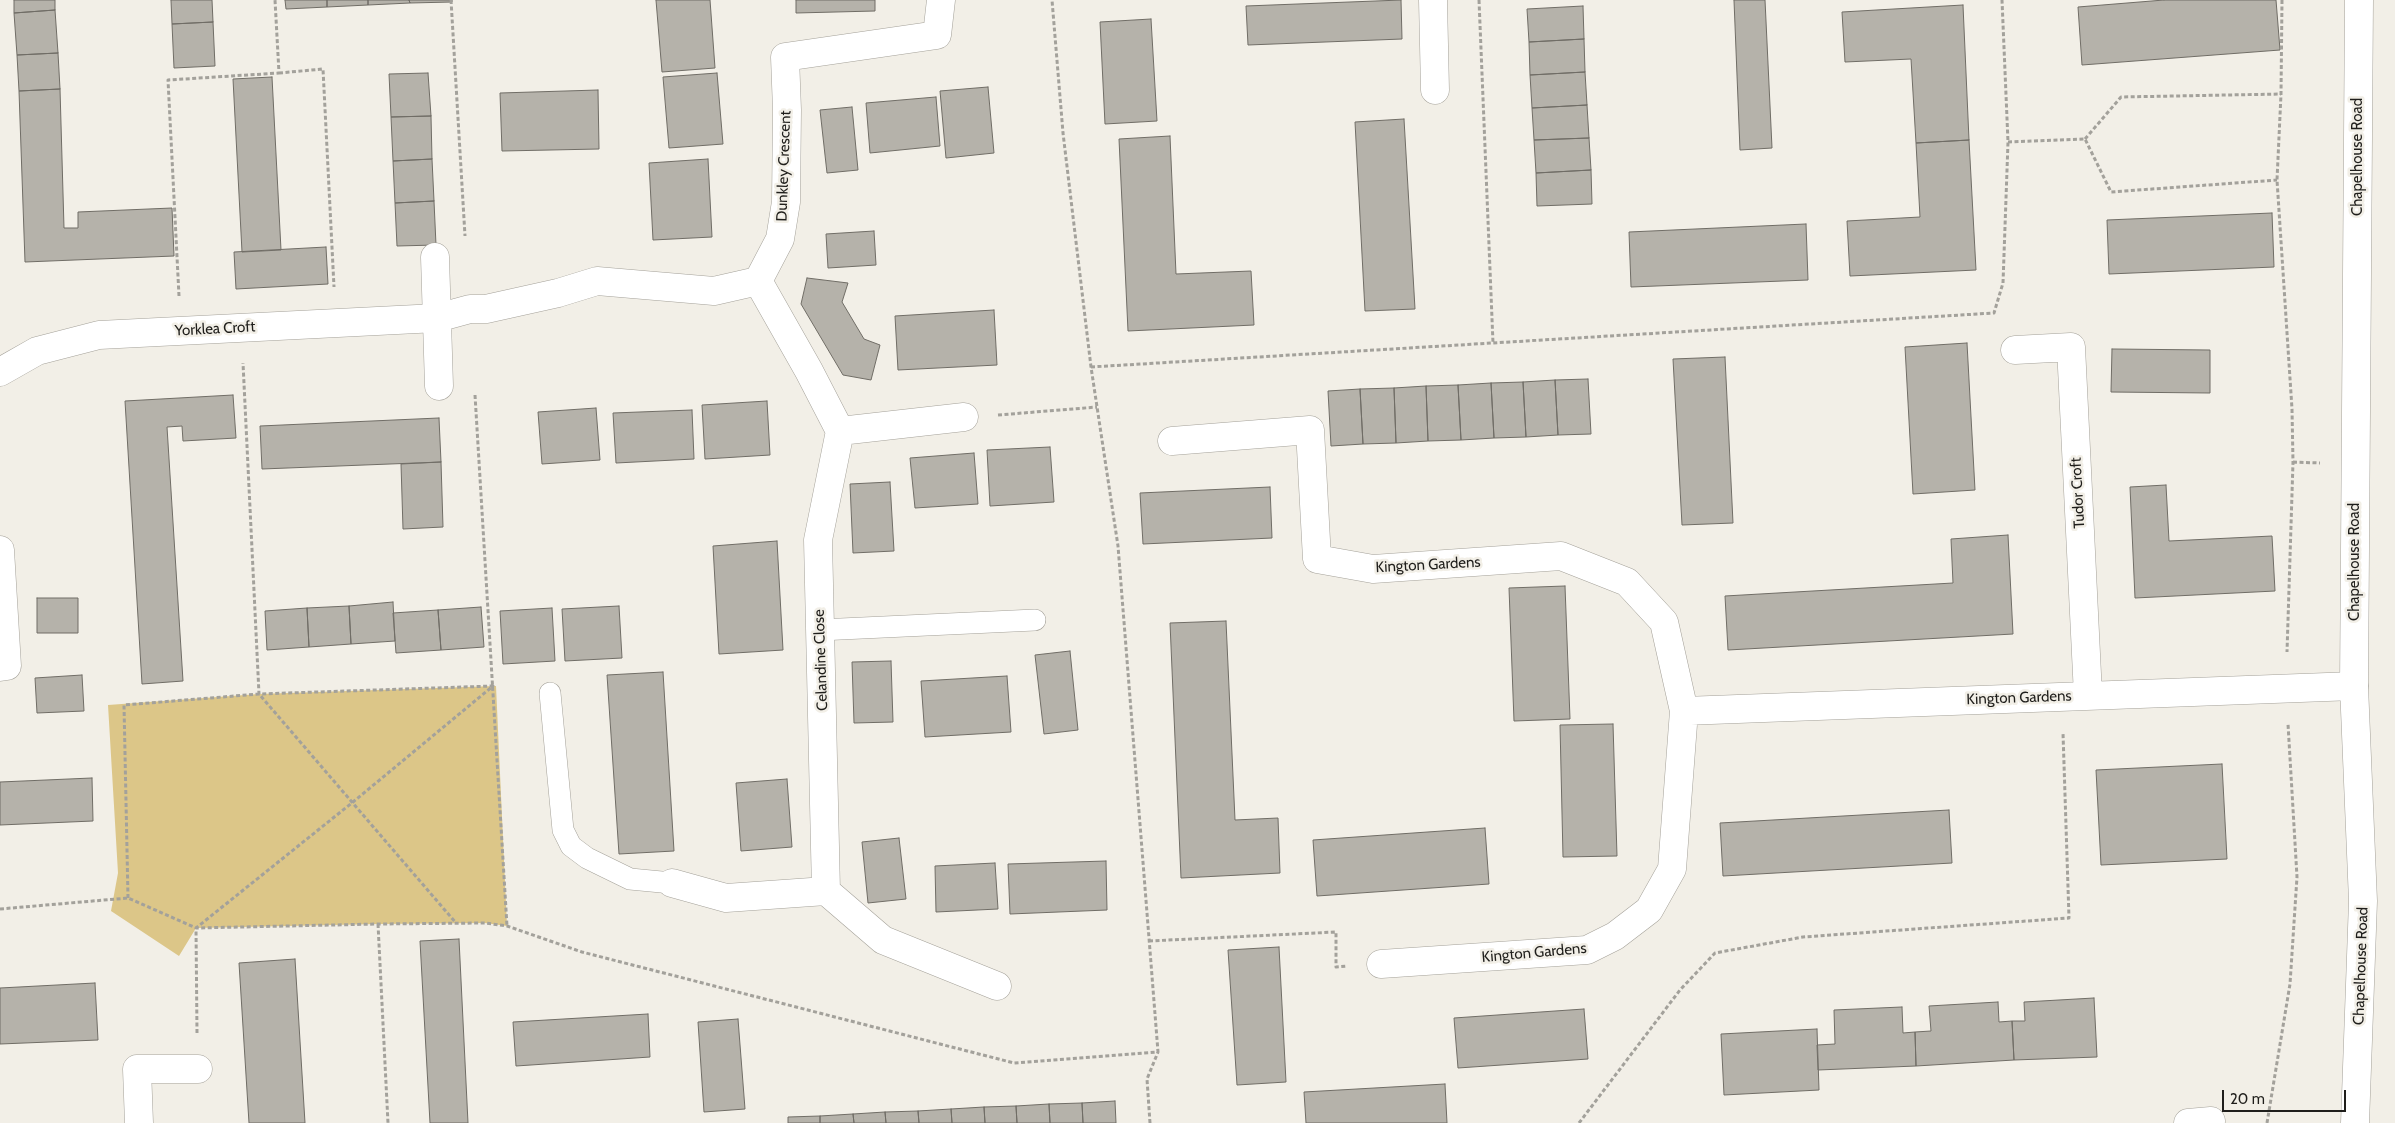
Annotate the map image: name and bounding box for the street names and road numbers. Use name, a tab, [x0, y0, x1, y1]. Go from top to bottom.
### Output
street label: Chapelhouse Road	[2349, 98, 2367, 216]
street label: Dunkley Crescent	[773, 110, 795, 222]
street label: Yorklea Croft	[174, 318, 256, 340]
street label: Tudor Croft	[2067, 457, 2089, 529]
street label: Chapelhouse Road	[2346, 503, 2364, 621]
street label: Kington Gardens	[1375, 553, 1481, 577]
street label: Celandine Close	[810, 609, 832, 711]
street label: Kington Gardens	[1966, 687, 2072, 709]
street label: Chapelhouse Road	[2350, 907, 2372, 1025]
street label: Kington Gardens	[1481, 939, 1587, 967]

